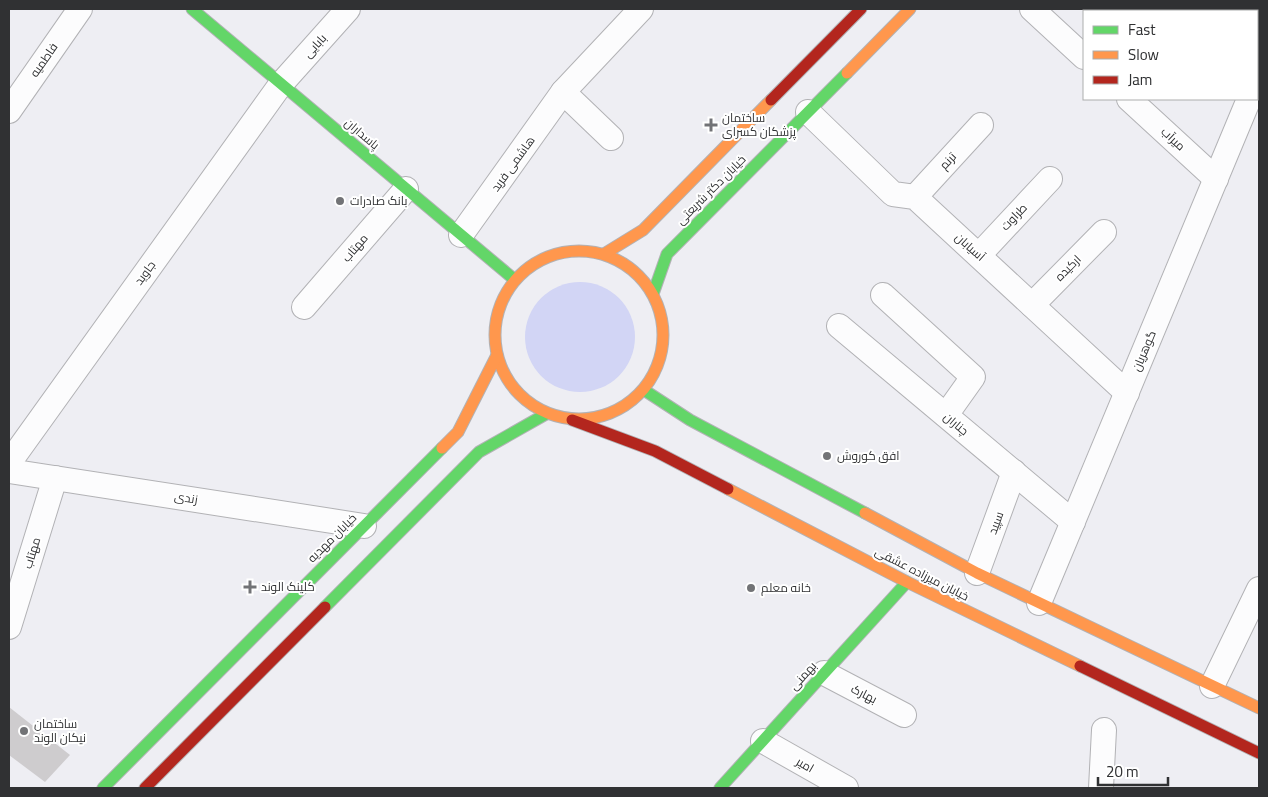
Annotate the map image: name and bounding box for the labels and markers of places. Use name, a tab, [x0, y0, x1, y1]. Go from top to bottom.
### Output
place label: ساختمان پزشکان کسرای	[722, 106, 797, 143]
marker: ساختمان پزشکان کسرای	[704, 118, 718, 132]
place label: بانک صادرات	[350, 189, 407, 212]
marker: بانک صادرات	[334, 195, 346, 207]
place label: افق کوروش	[837, 444, 900, 467]
marker: افق کوروش	[821, 450, 833, 462]
place label: کلینک الوند	[261, 575, 315, 598]
place label: خانه معلم	[761, 576, 811, 599]
marker: کلینک الوند	[243, 580, 257, 594]
marker: خانه معلم	[745, 582, 757, 594]
place label: ساختمان نیکان الوند	[34, 712, 86, 749]
marker: ساختمان نیکان الوند	[18, 725, 30, 737]

